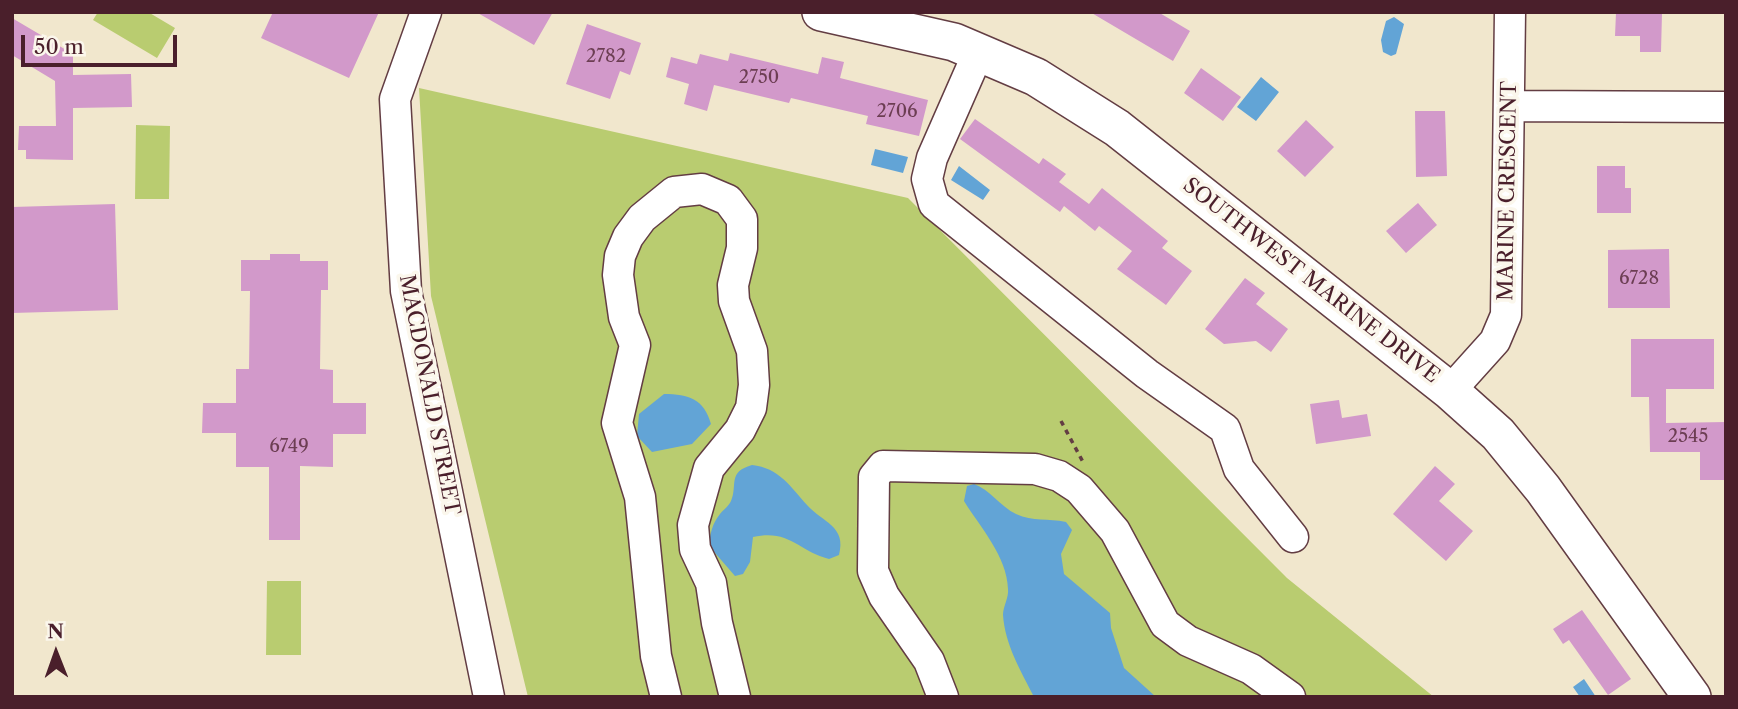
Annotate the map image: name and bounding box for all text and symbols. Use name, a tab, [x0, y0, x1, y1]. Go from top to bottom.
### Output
scale bar	[24, 21, 180, 65]
text: 50 m	[34, 34, 84, 59]
house number: 2782	[586, 46, 626, 68]
house number: 2750	[739, 67, 779, 89]
street label: MARINE CRESCENT	[1493, 81, 1523, 301]
house number: 2706	[876, 101, 918, 123]
street label: SOUTHWEST MARINE DRIVE	[1178, 173, 1444, 389]
house number: 6728	[1619, 268, 1659, 290]
street label: MACDONALD STREET	[393, 273, 465, 517]
house number: 2545	[1668, 426, 1708, 448]
house number: 6749	[269, 436, 309, 458]
north arrow	[21, 618, 91, 688]
text: N	[47, 620, 64, 643]

